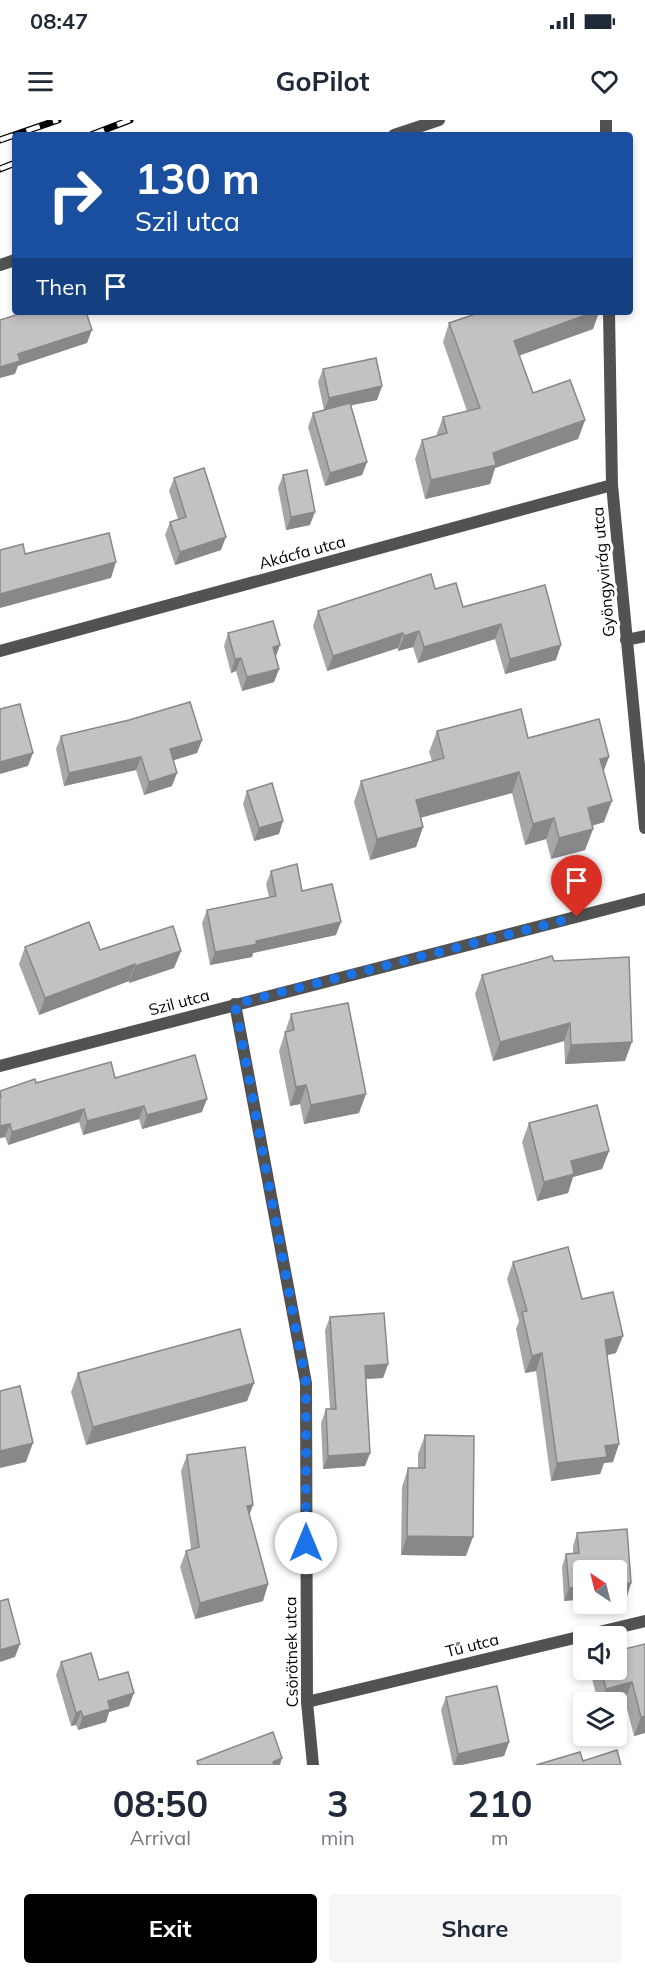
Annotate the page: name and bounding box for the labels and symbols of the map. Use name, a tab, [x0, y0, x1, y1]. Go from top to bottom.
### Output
street label: Gyöngyvirág utca	[587, 506, 619, 638]
street label: Akácfa utca	[257, 531, 347, 573]
pin	[551, 855, 602, 917]
street label: Szil utca	[146, 984, 212, 1020]
position arrow	[274, 1511, 338, 1575]
north arrow	[573, 1560, 627, 1614]
street label: Csörötnek utca	[280, 1596, 302, 1708]
street label: Tű utca	[443, 1629, 501, 1661]

